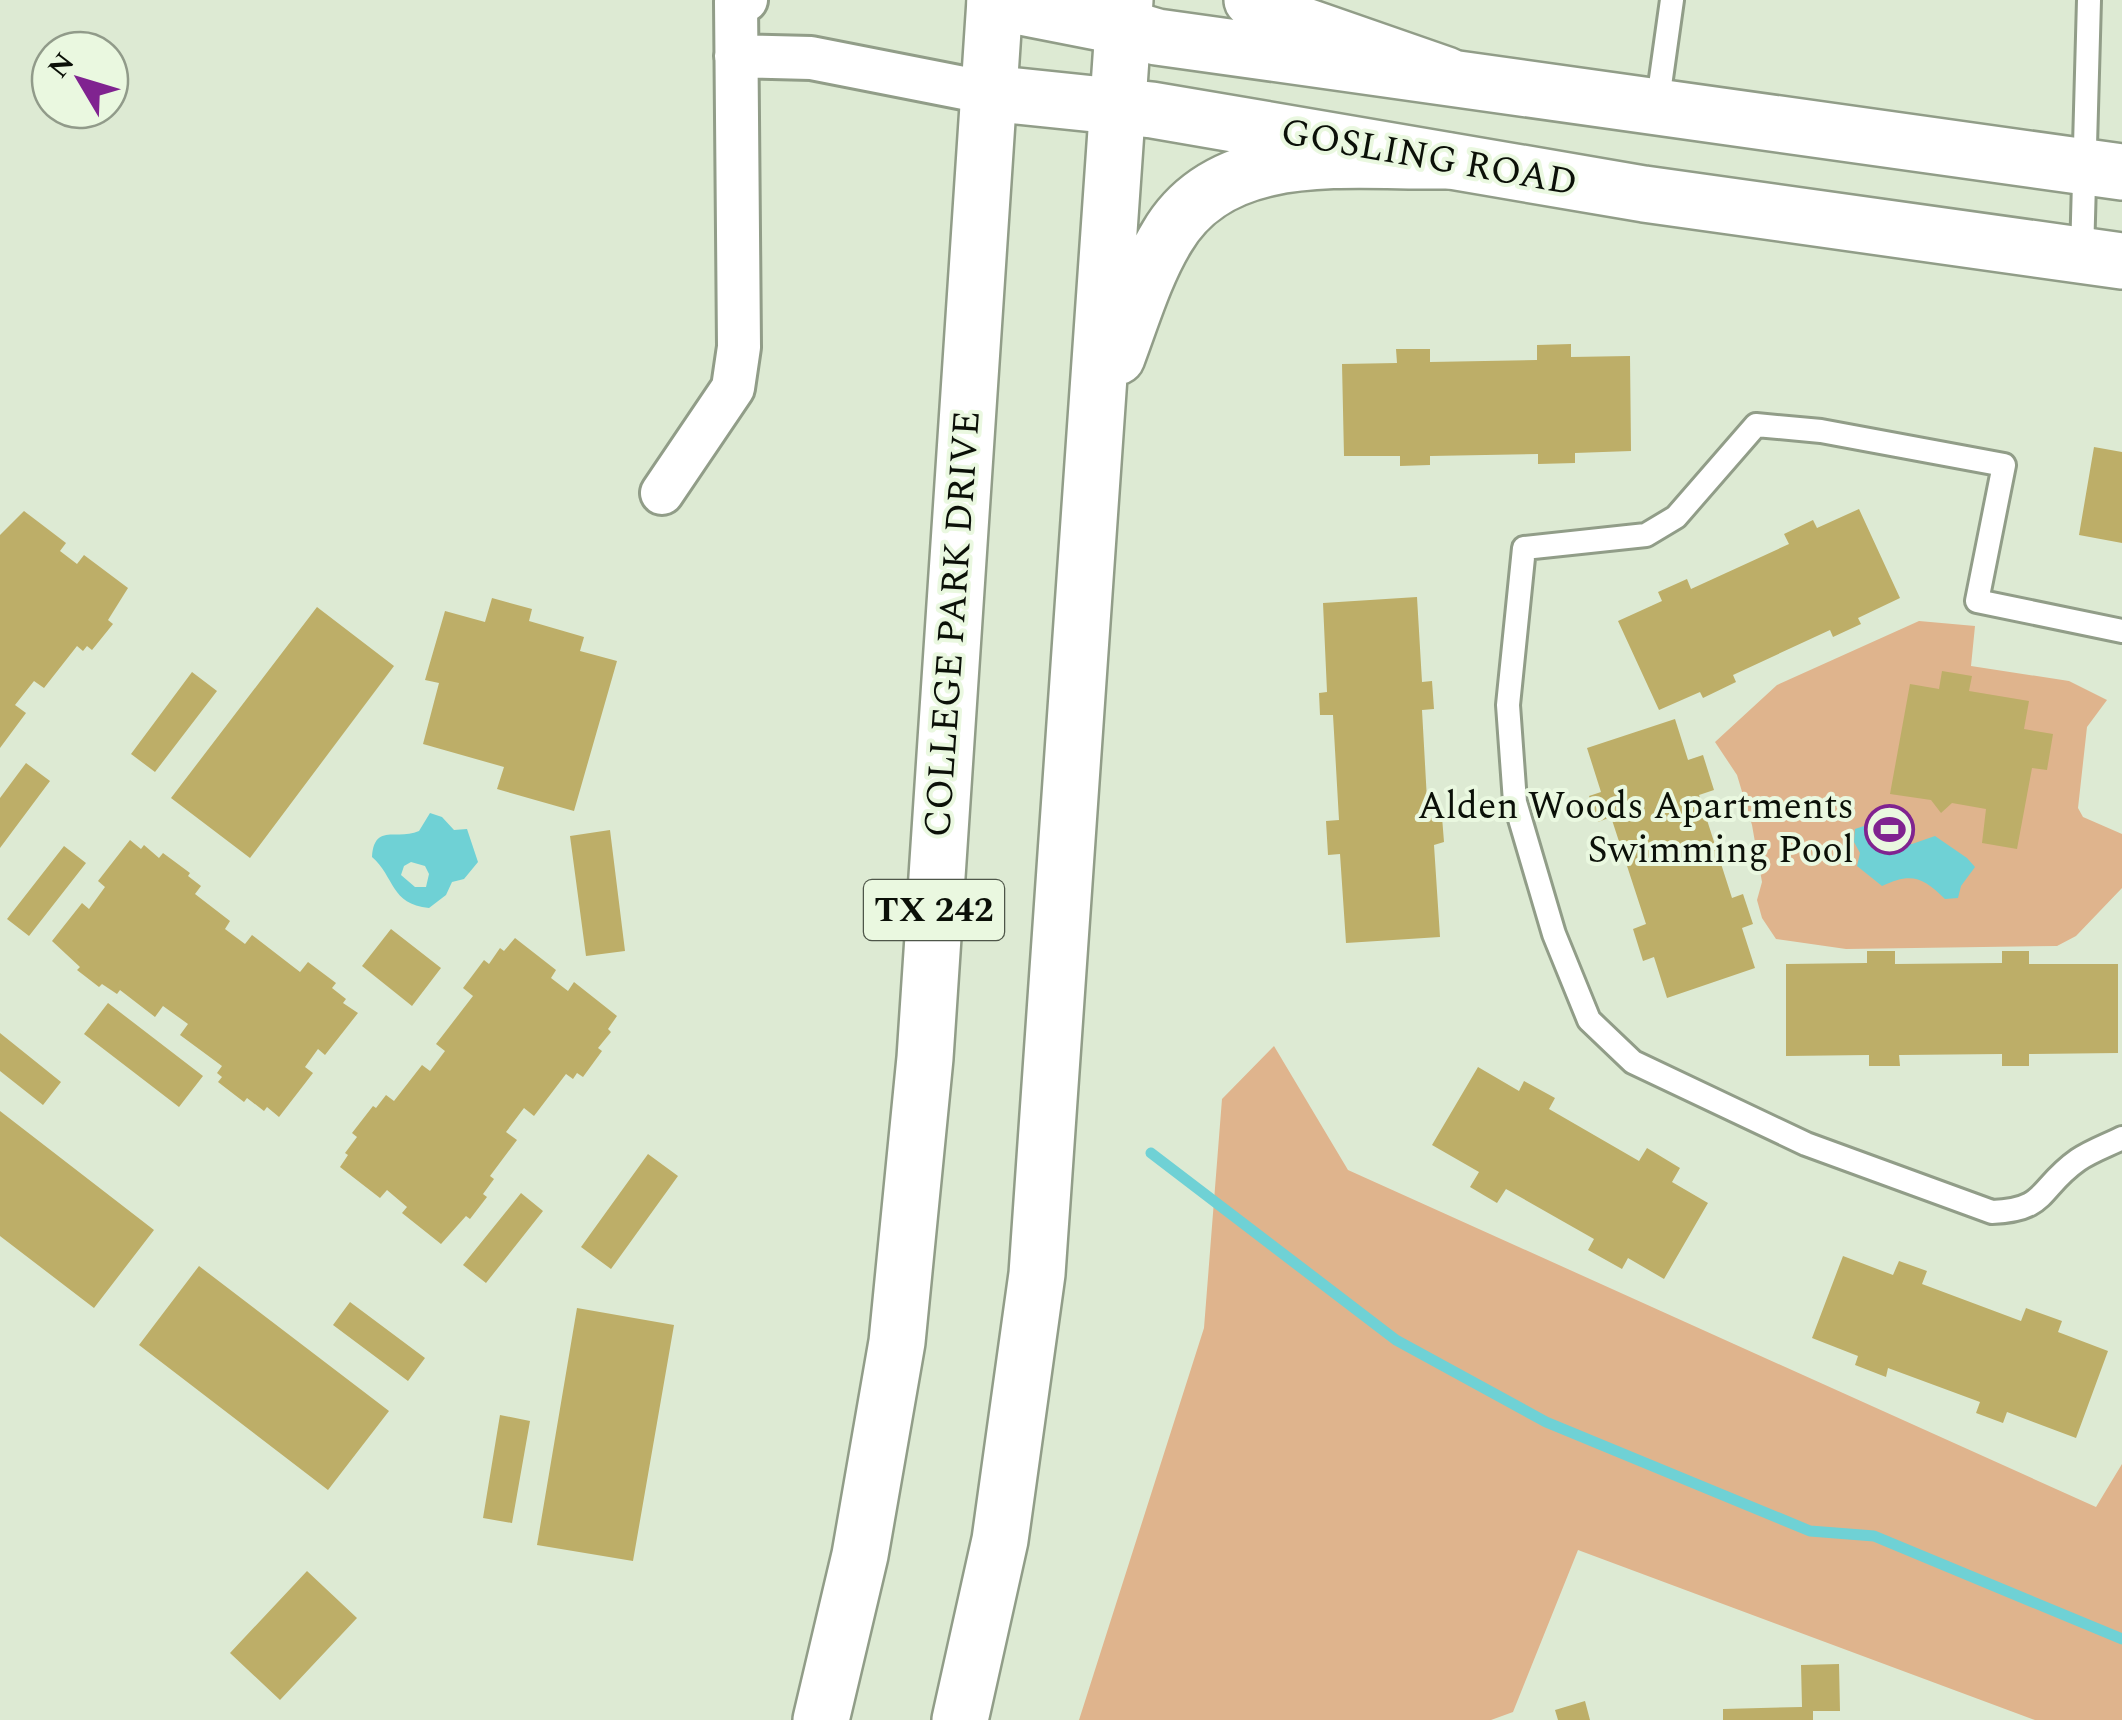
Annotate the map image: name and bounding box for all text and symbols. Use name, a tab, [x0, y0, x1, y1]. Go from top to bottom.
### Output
north arrow	[30, 30, 130, 130]
text: N	[38, 43, 85, 88]
street label: GOSLING ROAD	[1276, 103, 1582, 213]
street label: COLLEGE PARK DRIVE	[909, 409, 997, 839]
place label: Alden Woods Apartments Swimming Pool	[1418, 778, 1854, 880]
sports icon: Alden Woods Apartments Swimming Pool	[1863, 803, 1915, 855]
road number: TX 242	[864, 880, 1004, 940]

